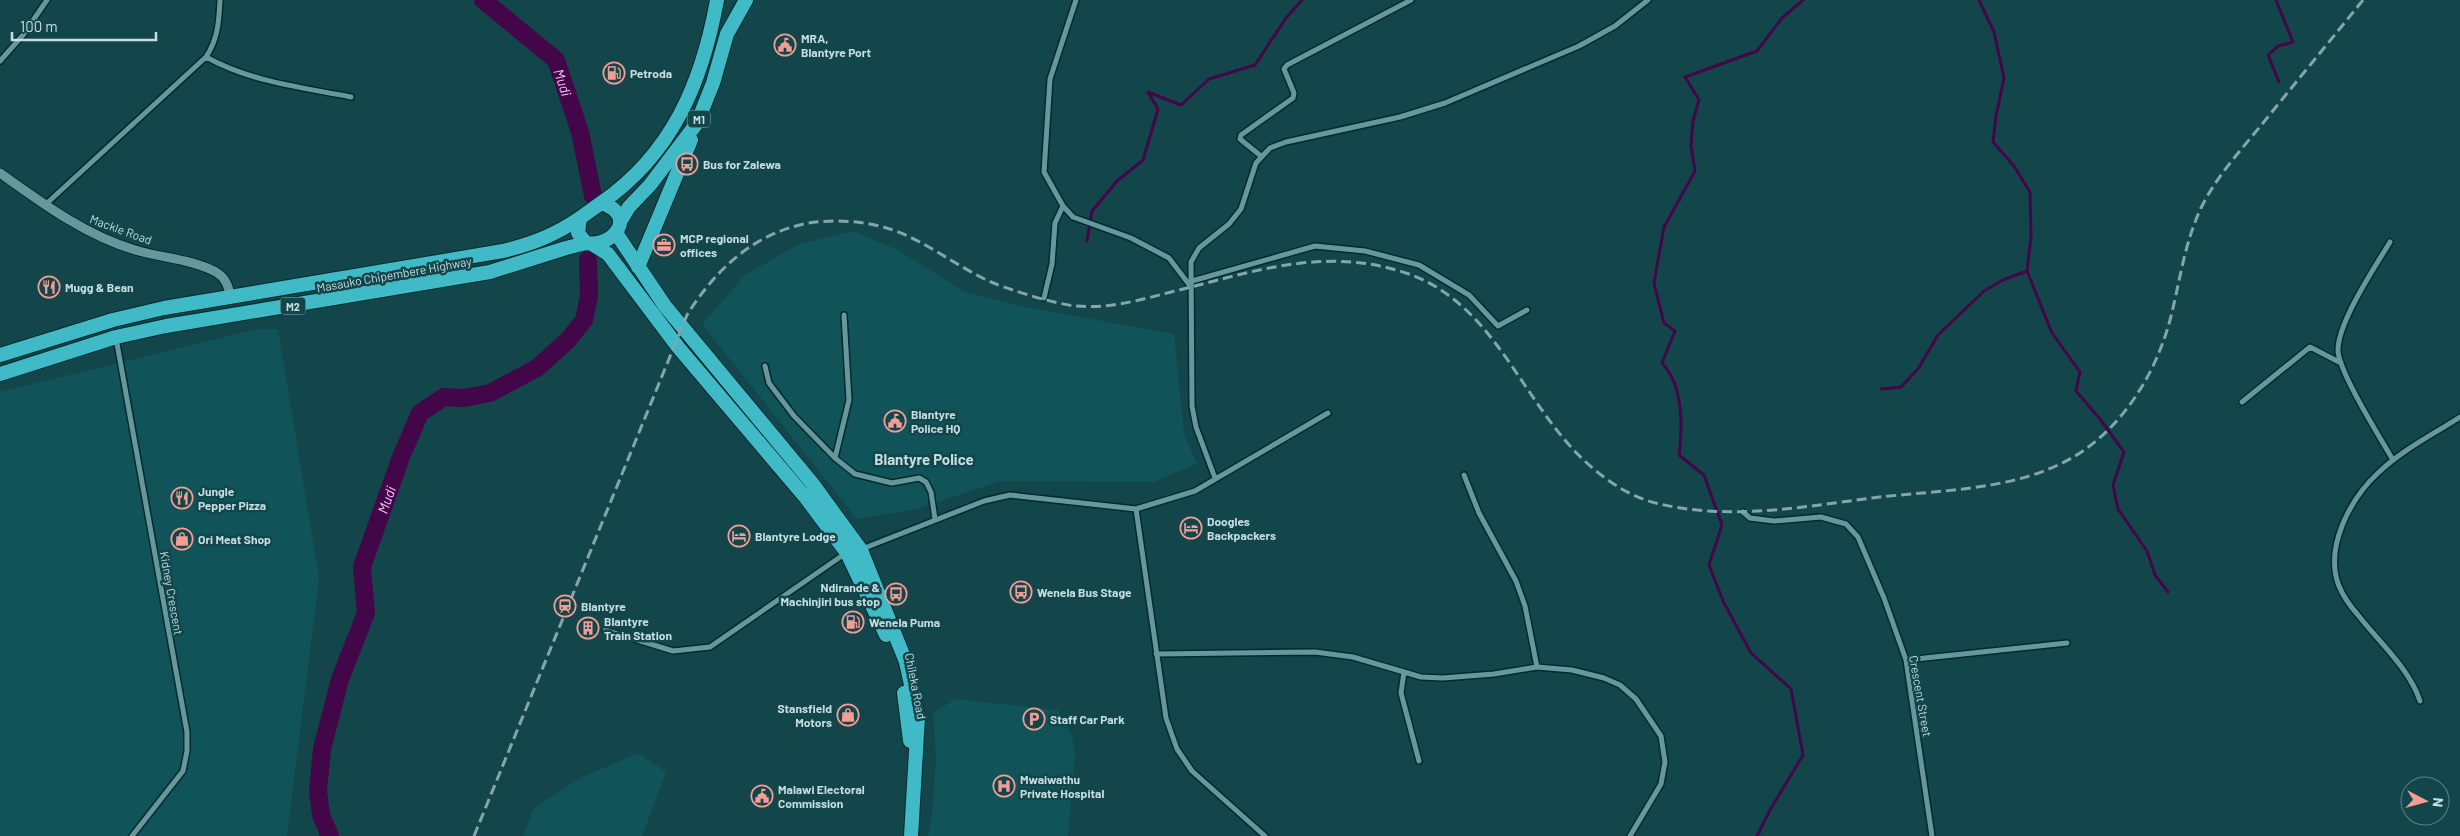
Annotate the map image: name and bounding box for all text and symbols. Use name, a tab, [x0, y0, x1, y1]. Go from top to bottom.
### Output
scale bar	[12, 10, 156, 42]
text: 100 m	[20, 17, 58, 35]
place label: MRA, Blantyre Port	[801, 31, 871, 59]
public building icon: MRA, Blantyre Port	[773, 33, 797, 57]
fuel station icon: Petroda	[602, 61, 626, 85]
water label: Mudi	[551, 66, 576, 99]
place label: Petroda	[630, 66, 672, 80]
road number: M1	[688, 110, 710, 128]
bus stop icon: Bus for Zalewa	[675, 152, 699, 176]
place label: Bus for Zalewa	[703, 157, 781, 171]
street label: Mackle Road	[88, 211, 154, 247]
place label: MCP regional offices	[680, 231, 749, 259]
office icon: MCP regional offices	[652, 233, 676, 257]
street label: Masauko Chipembere Highway	[315, 253, 473, 295]
restaurant icon: Mugg & Bean	[37, 275, 61, 299]
place label: Mugg & Bean	[65, 280, 134, 294]
road number: M2	[280, 298, 306, 314]
place label: Blantyre Police HQ	[911, 407, 960, 435]
public building icon: Blantyre Police HQ	[883, 409, 907, 433]
district label: Blantyre Police	[874, 450, 974, 468]
water label: Mudi	[373, 483, 399, 516]
place label: Jungle Pepper Pizza	[198, 484, 266, 512]
restaurant icon: Jungle Pepper Pizza	[170, 486, 194, 510]
place label: Doogles Backpackers	[1207, 514, 1276, 542]
hotel icon: Doogles Backpackers	[1179, 516, 1203, 540]
hotel icon: Blantyre Lodge	[727, 524, 751, 548]
shop icon: Ori Meat Shop	[170, 527, 194, 551]
place label: Blantyre Lodge	[755, 529, 836, 543]
place label: Ori Meat Shop	[198, 532, 271, 546]
street label: Kidney Crescent	[158, 550, 186, 636]
place label: Ndirande & Machinjiri bus stop	[781, 580, 880, 608]
bus stop icon: Wenela Bus Stage	[1009, 580, 1033, 604]
bus stop icon: Ndirande & Machinjiri bus stop	[884, 582, 908, 606]
place label: Wenela Bus Stage	[1037, 585, 1132, 599]
station icon: Blantyre	[553, 594, 577, 618]
place label: Blantyre	[581, 599, 626, 613]
fuel station icon: Wenela Puma	[841, 610, 865, 634]
place label: Blantyre Train Station	[604, 614, 672, 642]
place label: Wenela Puma	[869, 615, 940, 629]
building icon: Blantyre Train Station	[576, 616, 600, 640]
street label: Chileka Road	[903, 652, 929, 720]
street label: Crescent Street	[1907, 654, 1935, 738]
place label: Stansfield Motors	[777, 701, 832, 729]
shop icon: Stansfield Motors	[836, 703, 860, 727]
parking icon: Staff Car Park	[1022, 707, 1046, 731]
place label: Staff Car Park	[1050, 712, 1125, 726]
place label: Mwaiwathu Private Hospital	[1020, 772, 1104, 800]
hospital icon: Mwaiwathu Private Hospital	[992, 774, 1016, 798]
north arrow	[2400, 776, 2450, 826]
place label: Malawi Electoral Commission	[778, 782, 865, 810]
public building icon: Malawi Electoral Commission	[750, 784, 774, 808]
text: N	[2429, 797, 2447, 808]

